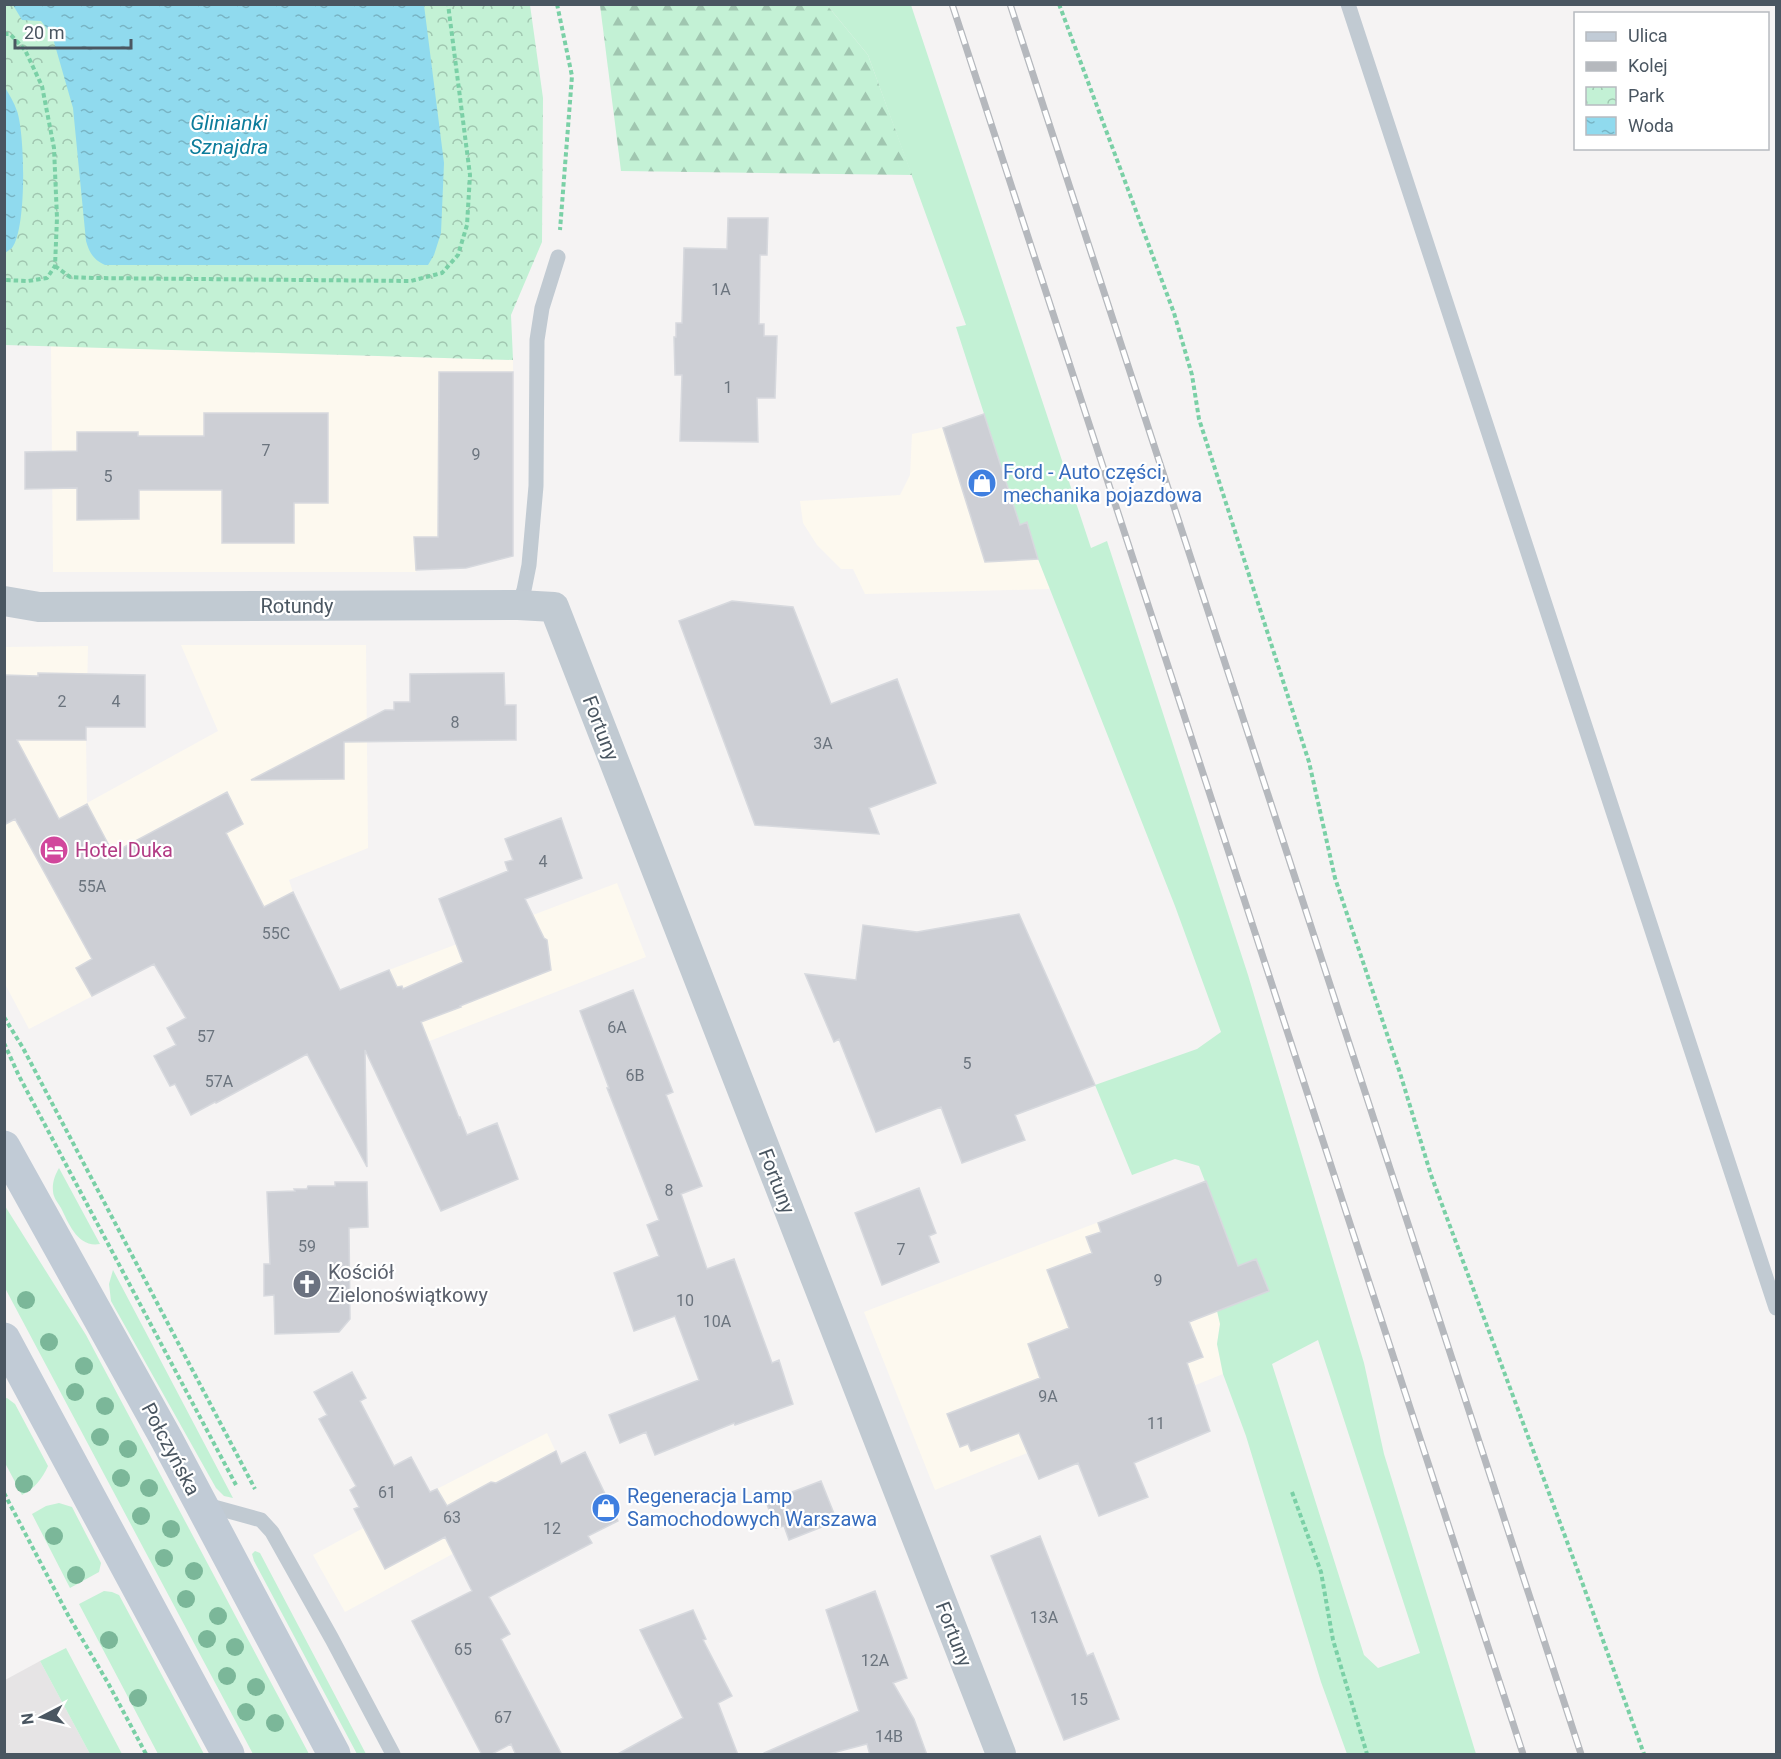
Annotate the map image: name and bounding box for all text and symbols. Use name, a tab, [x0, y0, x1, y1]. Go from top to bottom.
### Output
scale bar	[15, 12, 130, 50]
legend	[1574, 12, 1769, 150]
text: 20 m	[24, 22, 64, 43]
text: Ulica	[1628, 25, 1668, 46]
text: Kolej	[1628, 55, 1668, 76]
text: Park	[1628, 85, 1665, 106]
water label: Glinianki Sznajdra	[190, 111, 268, 159]
text: Woda	[1628, 115, 1674, 136]
house number: 1A	[711, 280, 731, 299]
house number: 1	[724, 378, 733, 397]
house number: 7	[262, 441, 271, 460]
house number: 9	[472, 445, 481, 464]
place label: Ford - Auto części, mechanika pojazdowa	[1003, 460, 1202, 507]
house number: 5	[104, 467, 113, 486]
shop icon: Ford - Auto części, mechanika pojazdowa	[966, 467, 998, 499]
street label: Rotundy	[260, 594, 334, 618]
house number: 2	[58, 692, 67, 711]
house number: 4	[112, 692, 121, 711]
street label: Fortuny	[578, 692, 625, 764]
house number: 8	[451, 713, 460, 732]
house number: 3A	[813, 734, 833, 753]
hotel icon: Hotel Duka	[38, 834, 70, 866]
place label: Hotel Duka	[75, 838, 173, 862]
house number: 4	[539, 852, 548, 871]
house number: 55A	[78, 877, 107, 896]
house number: 55C	[262, 924, 290, 943]
house number: 6A	[607, 1018, 627, 1037]
house number: 57	[197, 1027, 215, 1046]
house number: 5	[963, 1054, 972, 1073]
house number: 6B	[626, 1066, 645, 1085]
house number: 57A	[205, 1072, 234, 1091]
street label: Fortuny	[754, 1145, 801, 1217]
house number: 8	[665, 1181, 674, 1200]
house number: 59	[298, 1237, 316, 1256]
house number: 7	[897, 1240, 906, 1259]
place label: Kościół Zielonoświątkowy	[328, 1260, 488, 1307]
church icon: Kościół Zielonoświątkowy	[291, 1268, 323, 1300]
house number: 9	[1154, 1271, 1163, 1290]
house number: 10	[676, 1291, 694, 1310]
house number: 10A	[703, 1312, 732, 1331]
house number: 9A	[1038, 1387, 1058, 1406]
street label: Połczyńska	[137, 1399, 205, 1499]
house number: 11	[1147, 1414, 1165, 1433]
house number: 61	[378, 1483, 396, 1502]
place label: Regeneracja Lamp Samochodowych Warszawa	[627, 1484, 877, 1531]
shop icon: Regeneracja Lamp Samochodowych Warszawa	[590, 1492, 622, 1524]
house number: 63	[443, 1508, 461, 1527]
house number: 12	[543, 1519, 561, 1538]
street label: Fortuny	[931, 1598, 978, 1670]
house number: 13A	[1030, 1608, 1059, 1627]
house number: 65	[454, 1640, 472, 1659]
house number: 12A	[861, 1651, 890, 1670]
north arrow	[12, 1687, 72, 1747]
house number: 15	[1070, 1690, 1088, 1709]
house number: 67	[494, 1708, 512, 1727]
text: N	[17, 1712, 38, 1726]
house number: 14B	[875, 1727, 903, 1746]

